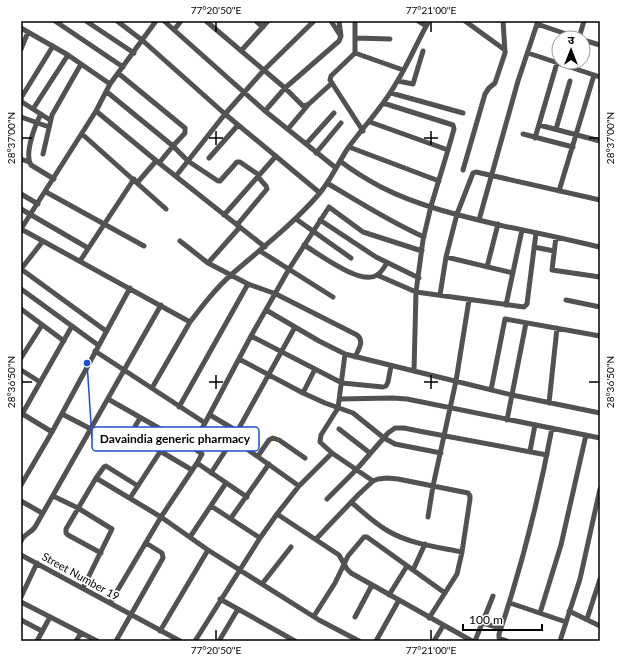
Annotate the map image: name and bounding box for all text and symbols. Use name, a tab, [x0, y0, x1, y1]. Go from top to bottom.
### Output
text: 77°20'50"E	[191, 4, 241, 16]
text: 77°21'00"E	[406, 4, 456, 16]
north arrow	[551, 30, 591, 70]
text: उ	[568, 33, 575, 46]
text: 28°37'00"N	[5, 112, 17, 164]
text: 28°37'00"N	[604, 112, 616, 164]
text: 28°36'50"N	[5, 356, 17, 408]
text: 28°36'50"N	[604, 356, 616, 408]
callout: Davaindia generic pharmacy	[92, 427, 259, 451]
text: Davaindia generic pharmacy	[100, 431, 251, 446]
street label: Street Number 19	[40, 549, 122, 603]
scale bar	[463, 606, 542, 632]
text: 100 m	[469, 612, 503, 627]
text: 77°20'50"E	[191, 644, 241, 656]
text: 77°21'00"E	[406, 644, 456, 656]

